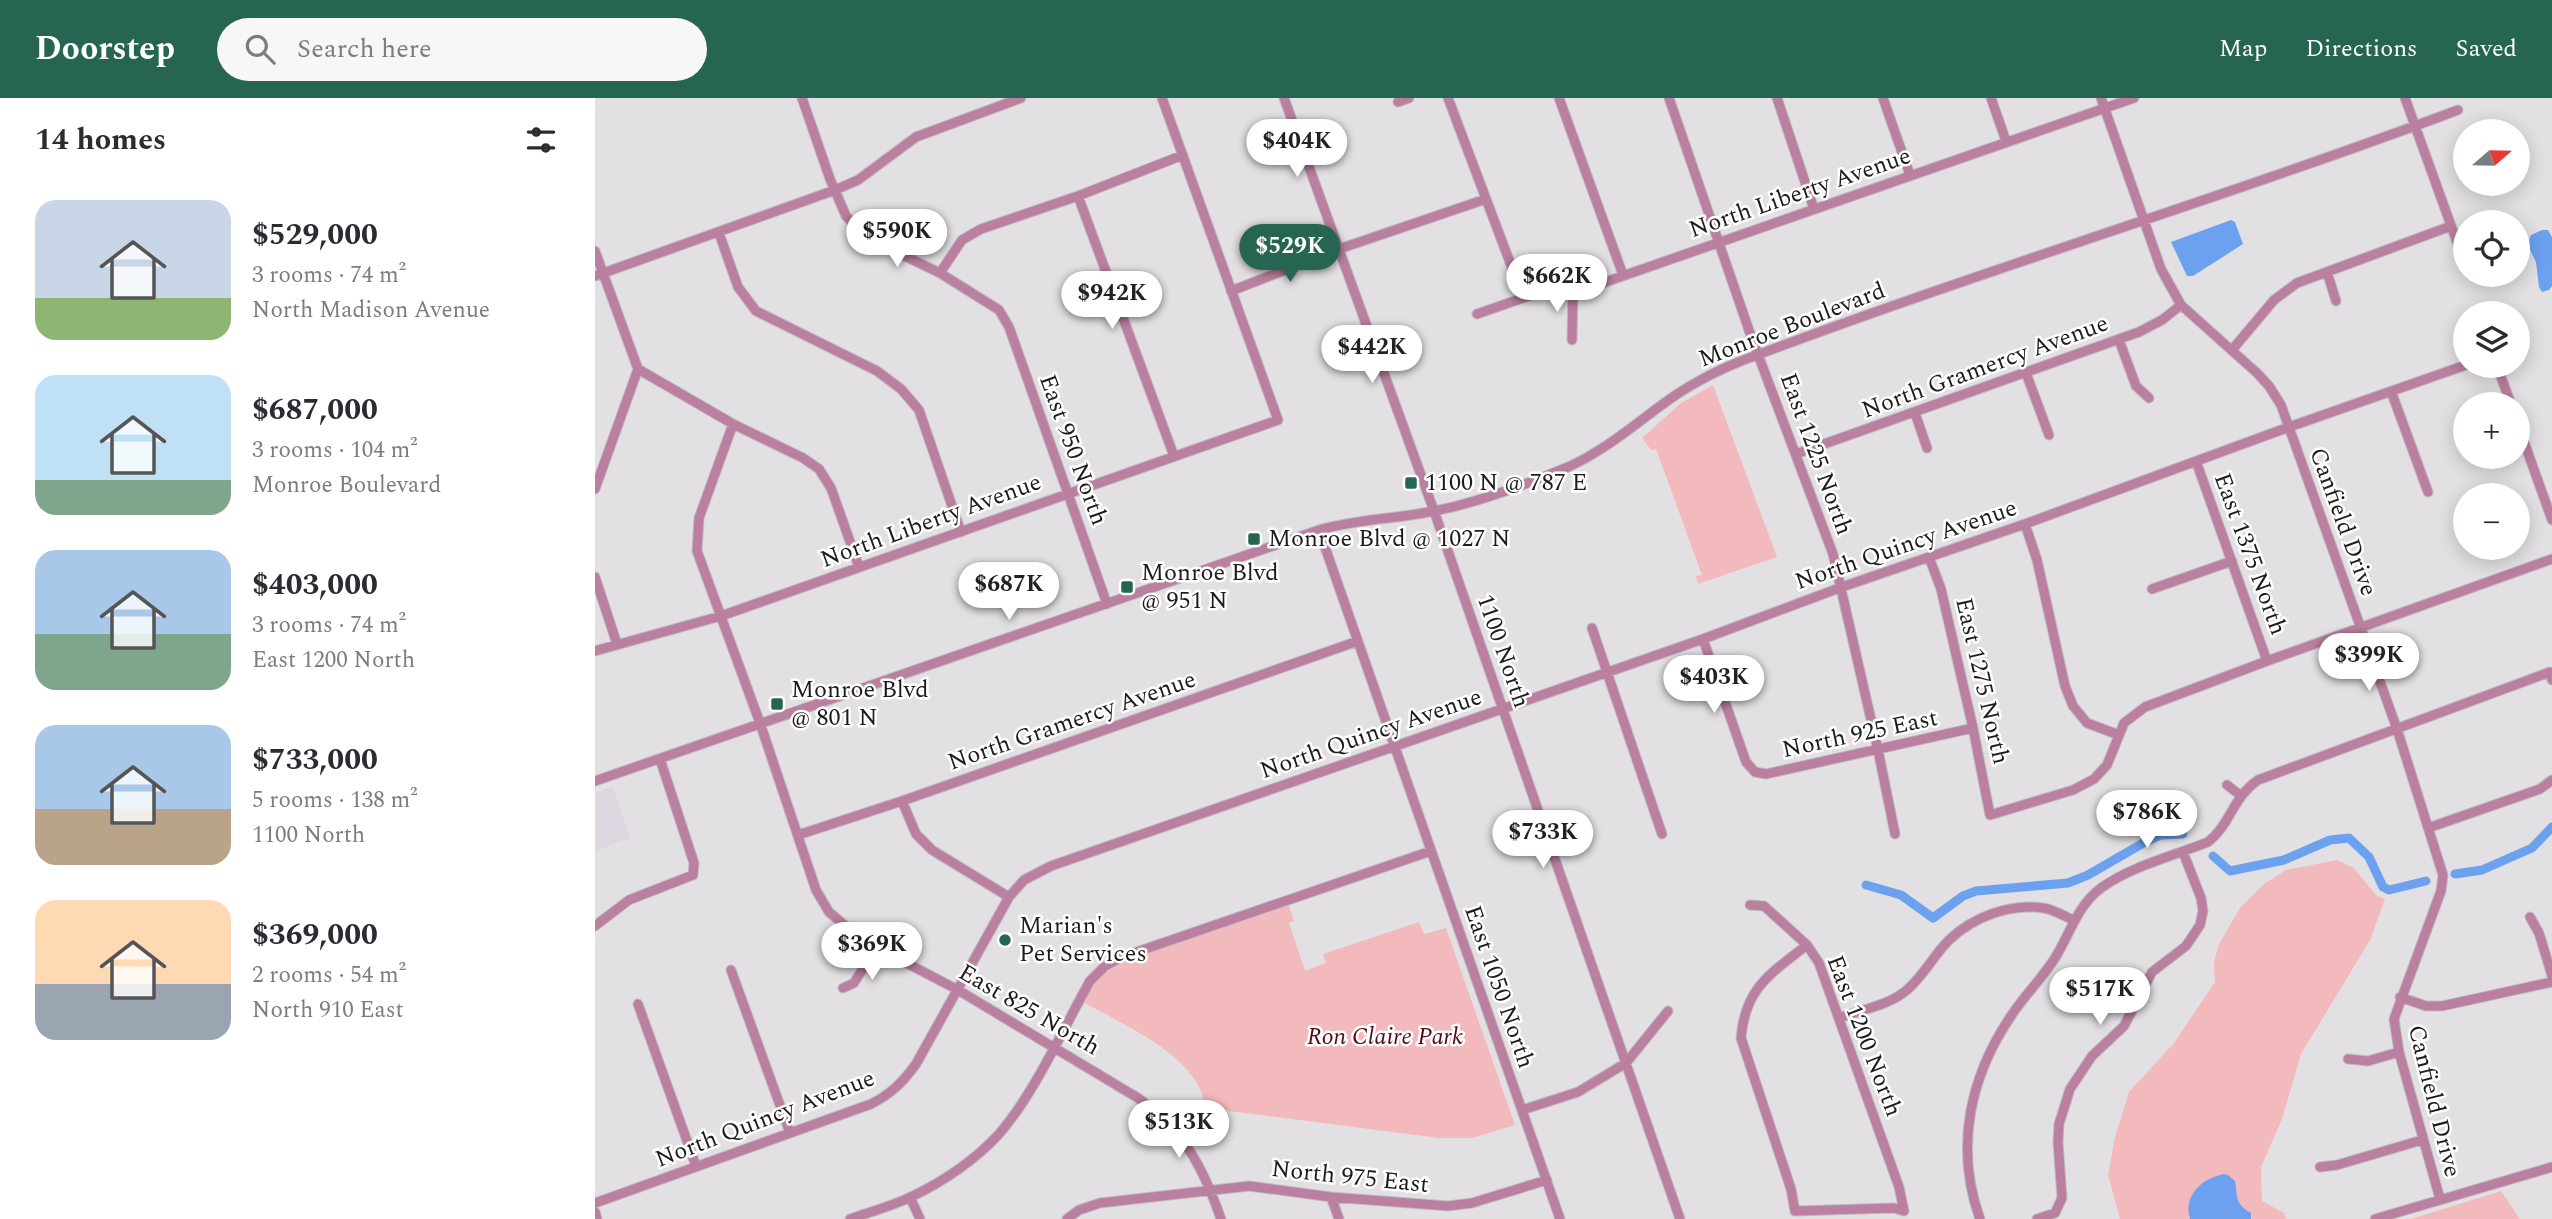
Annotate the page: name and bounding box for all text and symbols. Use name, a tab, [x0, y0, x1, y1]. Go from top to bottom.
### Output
search box	[217, 18, 707, 81]
text: Doorstep	[35, 24, 175, 74]
text: Search here	[297, 29, 432, 69]
icon: search	[241, 30, 279, 68]
text: Map	[2219, 31, 2267, 67]
text: Directions	[2305, 31, 2417, 67]
text: Saved	[2455, 31, 2517, 67]
text: 14 homes	[35, 117, 166, 163]
north arrow	[2453, 119, 2531, 196]
map controls	[2453, 119, 2530, 560]
pin: $404K	[1248, 120, 1346, 179]
icon: filters	[522, 121, 560, 159]
text: $404K	[1262, 124, 1332, 159]
street label: North Liberty Avenue	[1684, 138, 1916, 248]
pin: $590K	[848, 209, 946, 269]
button: locate	[2453, 210, 2530, 287]
text: $529,000	[252, 212, 378, 258]
text: $590K	[862, 214, 932, 249]
pin: $529K	[1241, 225, 1339, 284]
icon: home	[91, 228, 175, 312]
text: $529K	[1255, 229, 1325, 264]
pin: $662K	[1508, 254, 1606, 314]
text: 3 rooms · 74 m²	[252, 258, 406, 293]
text: $662K	[1522, 259, 1592, 294]
pin: $942K	[1063, 272, 1161, 331]
street label: Monroe Boulevard	[1693, 273, 1891, 377]
text: $942K	[1077, 276, 1147, 311]
text: North Madison Avenue	[252, 293, 490, 328]
button: layers	[2453, 301, 2530, 378]
street label: North Gramercy Avenue	[1857, 306, 2113, 428]
pin: $442K	[1323, 326, 1421, 385]
text: $442K	[1337, 330, 1407, 365]
street label: East 1225 North	[1770, 368, 1862, 540]
street label: East 950 North	[1029, 370, 1117, 530]
text: $687,000	[252, 387, 378, 433]
button: +	[2453, 392, 2530, 469]
icon: home	[91, 403, 175, 487]
text: 3 rooms · 104 m²	[252, 433, 418, 468]
street label: Canfield Drive	[2299, 443, 2387, 601]
street label: North Liberty Avenue	[815, 464, 1047, 578]
place label: 1100 N @ 787 E	[1425, 465, 1587, 501]
text: Monroe Boulevard	[252, 468, 441, 503]
street label: East 1375 North	[2204, 468, 2296, 640]
marker: 1100 N @ 787 E	[1403, 475, 1419, 491]
button: −	[2453, 483, 2530, 560]
street label: North Quincy Avenue	[1790, 490, 2022, 600]
place label: Monroe Blvd @ 1027 N	[1268, 521, 1510, 557]
marker: Monroe Blvd @ 1027 N	[1246, 531, 1262, 547]
place label: Monroe Blvd @ 951 N	[1141, 555, 1279, 619]
text: $403,000	[252, 562, 378, 608]
pin: $687K	[960, 562, 1058, 622]
text: $687K	[974, 567, 1044, 602]
icon: home	[91, 578, 175, 662]
marker: Monroe Blvd @ 951 N	[1119, 579, 1135, 595]
street label: 1100 North	[1467, 589, 1539, 713]
street label: East 1275 North	[1945, 594, 2019, 768]
text: 3 rooms · 74 m²	[252, 608, 406, 643]
pin: $399K	[2320, 634, 2418, 693]
text: $399K	[2334, 638, 2404, 673]
text: East 1200 North	[252, 643, 415, 678]
pin: $403K	[1665, 656, 1763, 715]
text: $403K	[1679, 660, 1749, 695]
street label: North Gramercy Avenue	[943, 662, 1201, 780]
place label: Monroe Blvd @ 801 N	[791, 672, 929, 736]
street label: North Quincy Avenue	[1255, 679, 1487, 789]
marker: Monroe Blvd @ 801 N	[769, 696, 785, 712]
street label: North 925 East	[1779, 700, 1941, 768]
text: $733,000	[252, 737, 378, 783]
icon: home	[91, 753, 175, 837]
text: 5 rooms · 138 m²	[252, 783, 418, 818]
pin: $786K	[2098, 790, 2196, 850]
text: $786K	[2112, 795, 2182, 830]
pin: $733K	[1494, 810, 1592, 870]
text: $733K	[1508, 815, 1578, 850]
text: 1100 North	[252, 818, 365, 853]
street label: East 1050 North	[1454, 901, 1544, 1073]
place label: Marian's Pet Services	[1019, 908, 1147, 972]
text: $369,000	[252, 912, 378, 958]
pin: $369K	[823, 922, 921, 982]
text: $369K	[837, 927, 907, 962]
icon: home	[91, 928, 175, 1012]
marker: Marian's Pet Services	[997, 932, 1013, 948]
street label: East 1200 North	[1817, 950, 1911, 1122]
street label: East 825 North	[952, 955, 1107, 1065]
text: 2 rooms · 54 m²	[252, 958, 406, 993]
pin: $517K	[2051, 968, 2149, 1027]
text: $517K	[2065, 972, 2135, 1007]
text: North 910 East	[252, 993, 404, 1028]
park label: Ron Claire Park	[1307, 1019, 1463, 1055]
street label: Canfield Drive	[2398, 1021, 2470, 1181]
street label: North Quincy Avenue	[650, 1061, 880, 1177]
pin: $513K	[1130, 1100, 1228, 1160]
text: $513K	[1144, 1105, 1214, 1140]
street label: North 975 East	[1269, 1151, 1431, 1203]

